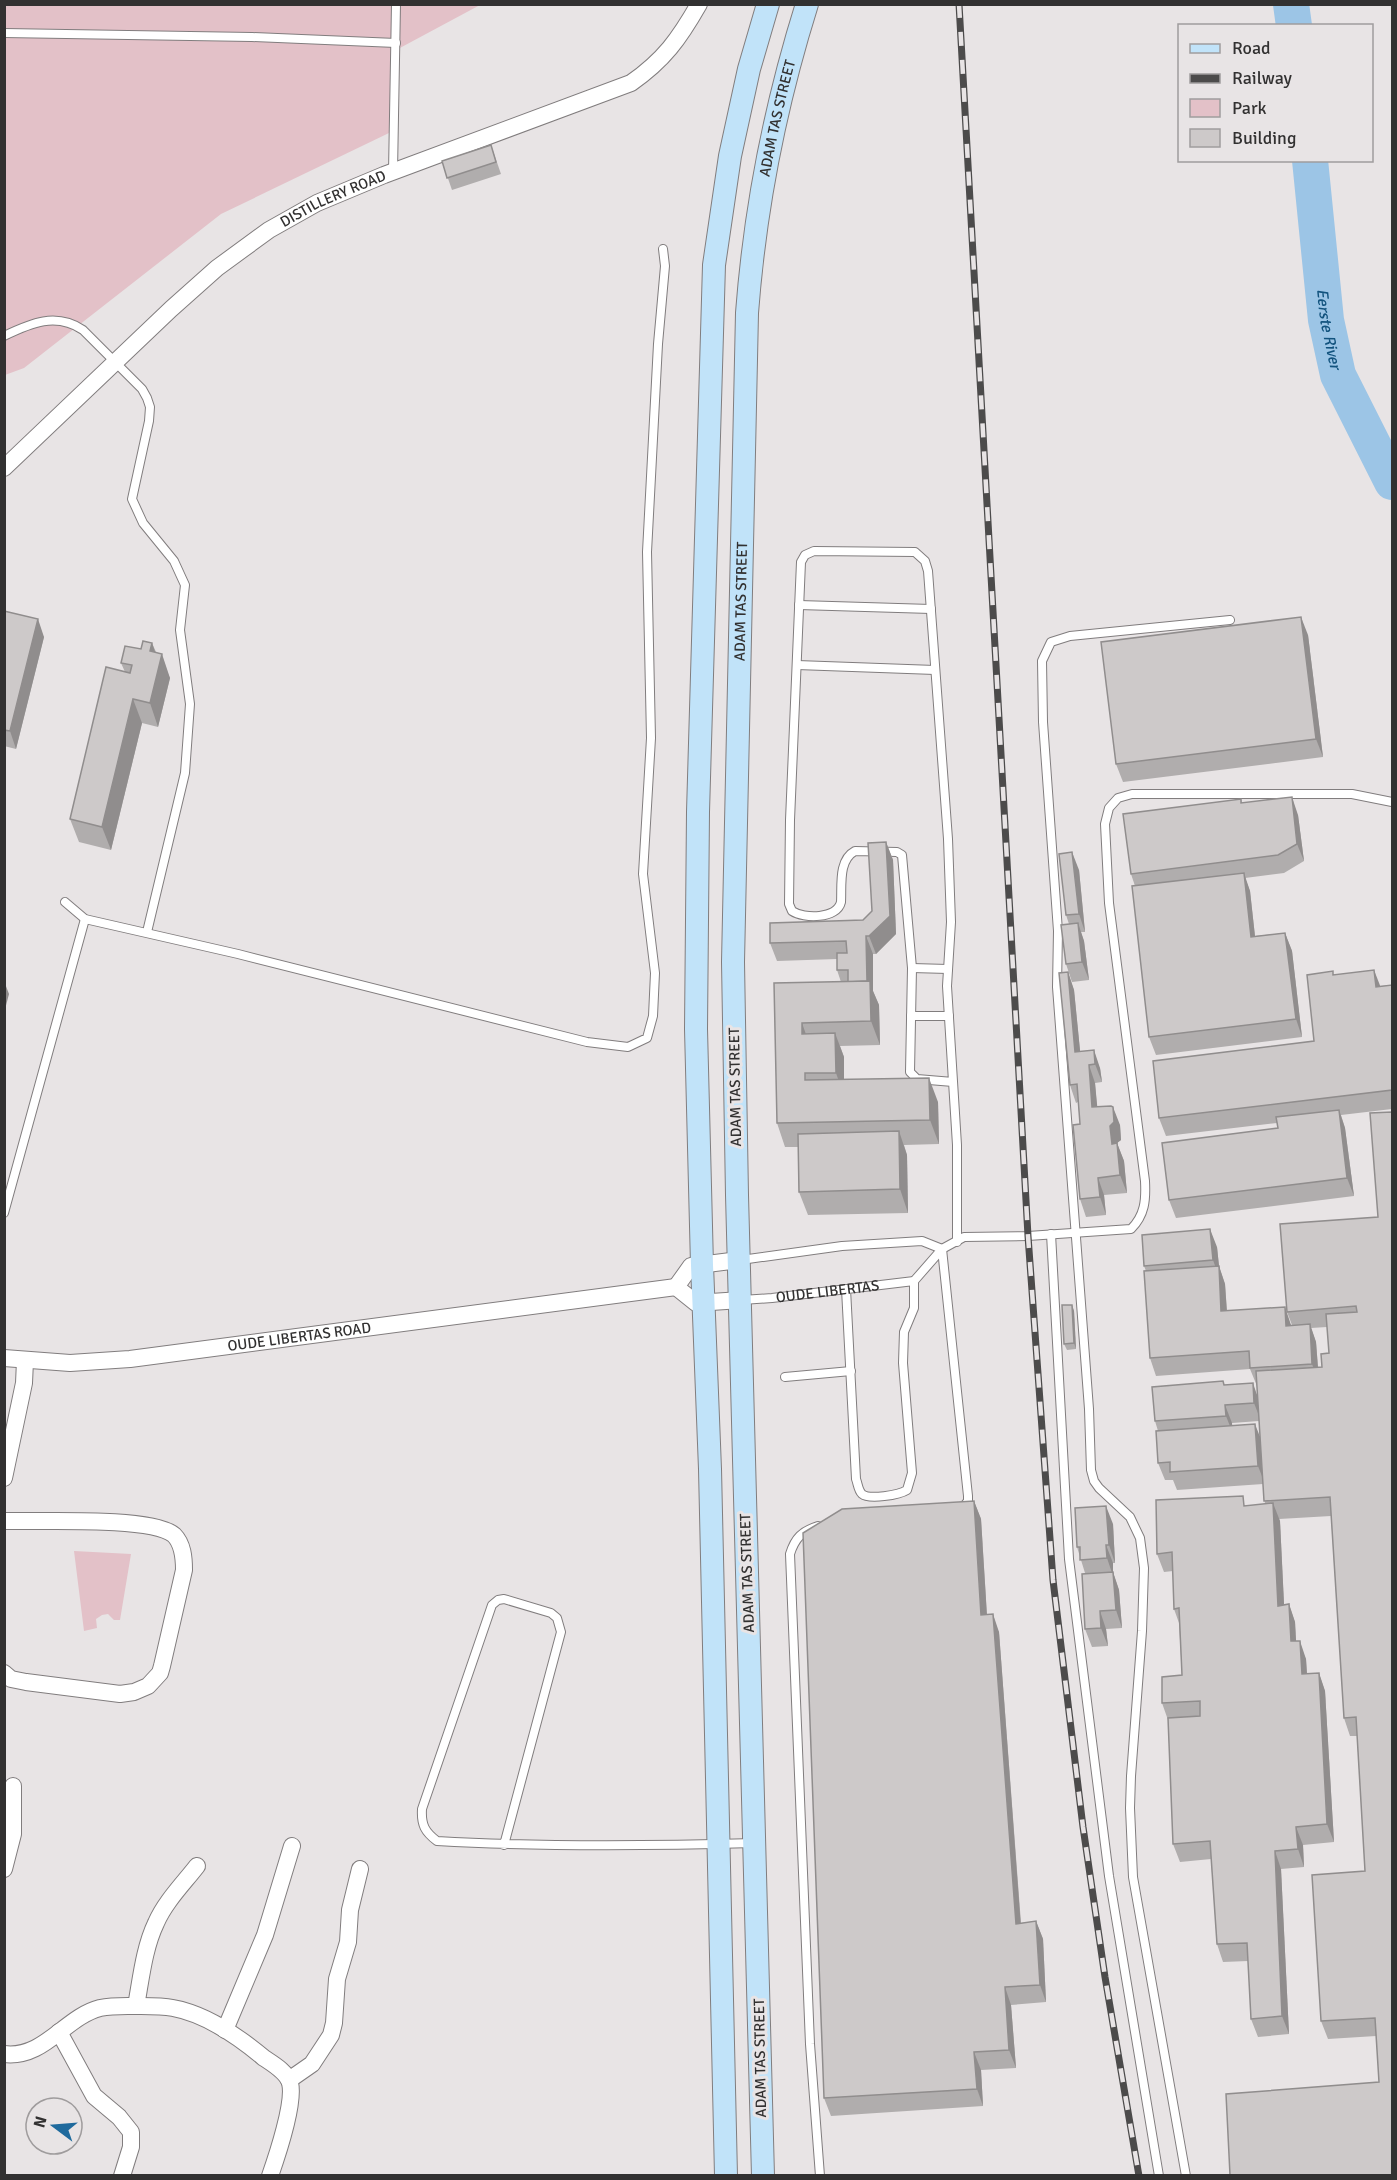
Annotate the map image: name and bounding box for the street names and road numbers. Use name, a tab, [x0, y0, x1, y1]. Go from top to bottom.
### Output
street label: ADAM TAS STREET	[756, 57, 799, 178]
street label: DISTILLERY ROAD	[277, 166, 388, 231]
street label: ADAM TAS STREET	[730, 541, 751, 661]
street label: ADAM TAS STREET	[725, 1027, 745, 1147]
street label: OUDE LIBERTAS	[775, 1276, 880, 1306]
street label: OUDE LIBERTAS ROAD	[226, 1318, 372, 1355]
street label: ADAM TAS STREET	[736, 1513, 758, 1633]
street label: ADAM TAS STREET	[750, 1998, 770, 2118]

